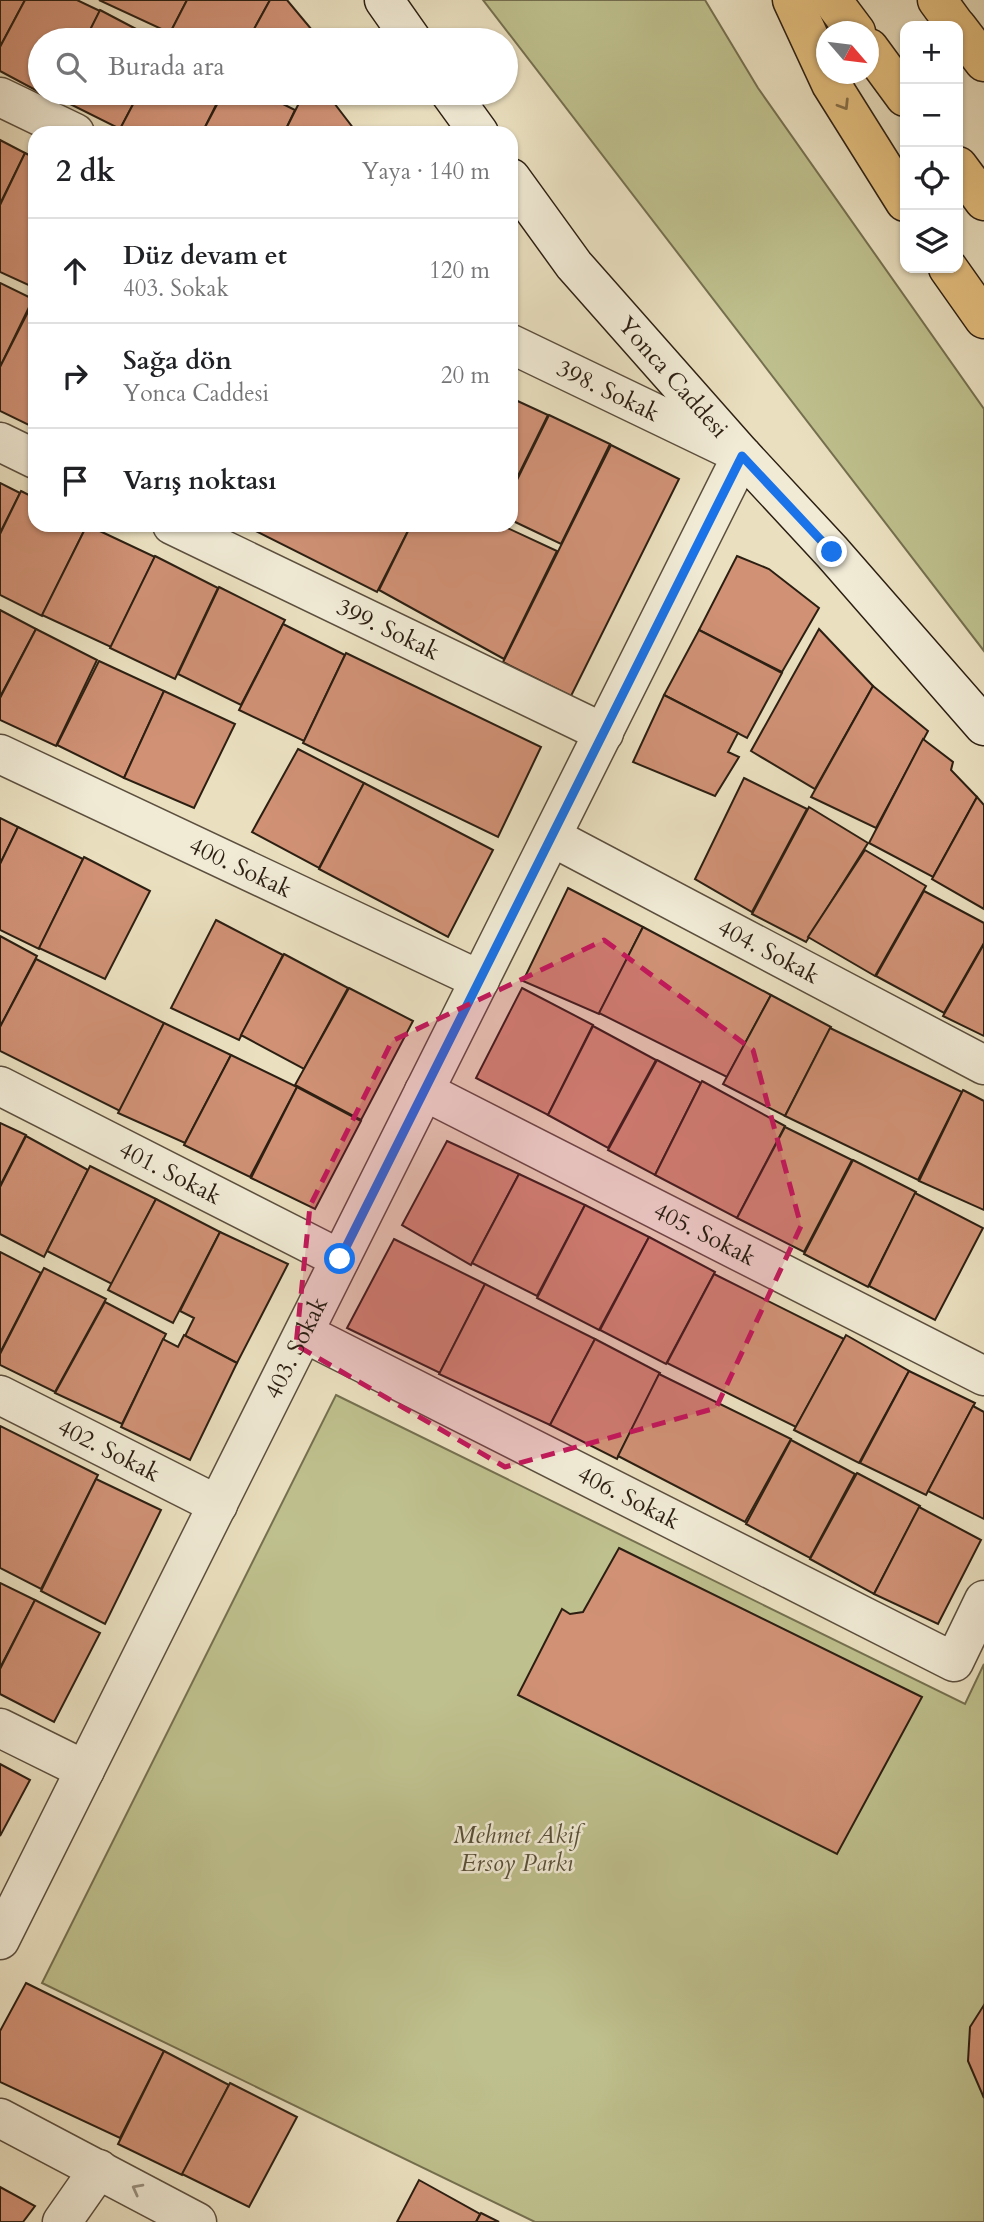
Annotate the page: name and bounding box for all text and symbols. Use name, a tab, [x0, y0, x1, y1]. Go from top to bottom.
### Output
north arrow	[816, 21, 879, 84]
map controls	[900, 21, 963, 273]
button: +	[900, 21, 963, 84]
search box	[28, 28, 518, 105]
icon: search	[52, 48, 90, 86]
text: Burada ara	[108, 49, 225, 84]
button: −	[900, 84, 963, 147]
one-way arrow	[835, 97, 848, 110]
button: locate	[900, 147, 963, 210]
text: 2 dk	[56, 151, 115, 192]
text: Yaya · 140 m	[362, 156, 490, 187]
button: layers	[900, 210, 963, 273]
text: Düz devam et	[123, 238, 287, 273]
icon: ahead	[56, 252, 94, 290]
text: 120 m	[429, 255, 490, 286]
text: 403. Sokak	[123, 273, 229, 304]
street label: Yonca Caddesi	[610, 309, 736, 445]
text: Sağa dön	[123, 343, 232, 378]
street label: 398. Sokak	[551, 352, 665, 430]
icon: right	[56, 357, 94, 395]
text: 20 m	[441, 360, 490, 391]
text: Yonca Caddesi	[123, 378, 269, 409]
icon: arrive	[56, 462, 94, 500]
text: Varış noktası	[123, 463, 276, 498]
route end	[816, 536, 847, 567]
street label: 399. Sokak	[331, 590, 445, 668]
street label: 400. Sokak	[184, 829, 298, 906]
street label: 404. Sokak	[712, 911, 825, 992]
street label: 401. Sokak	[113, 1133, 227, 1212]
street label: 405. Sokak	[648, 1194, 762, 1274]
route start	[324, 1243, 355, 1274]
street label: 403. Sokak	[256, 1291, 335, 1405]
street label: 402. Sokak	[52, 1410, 166, 1490]
street label: 406. Sokak	[572, 1458, 686, 1537]
park label: Mehmet Akif Ersoy Parkı	[453, 1819, 586, 1880]
one-way arrow	[132, 2184, 144, 2198]

